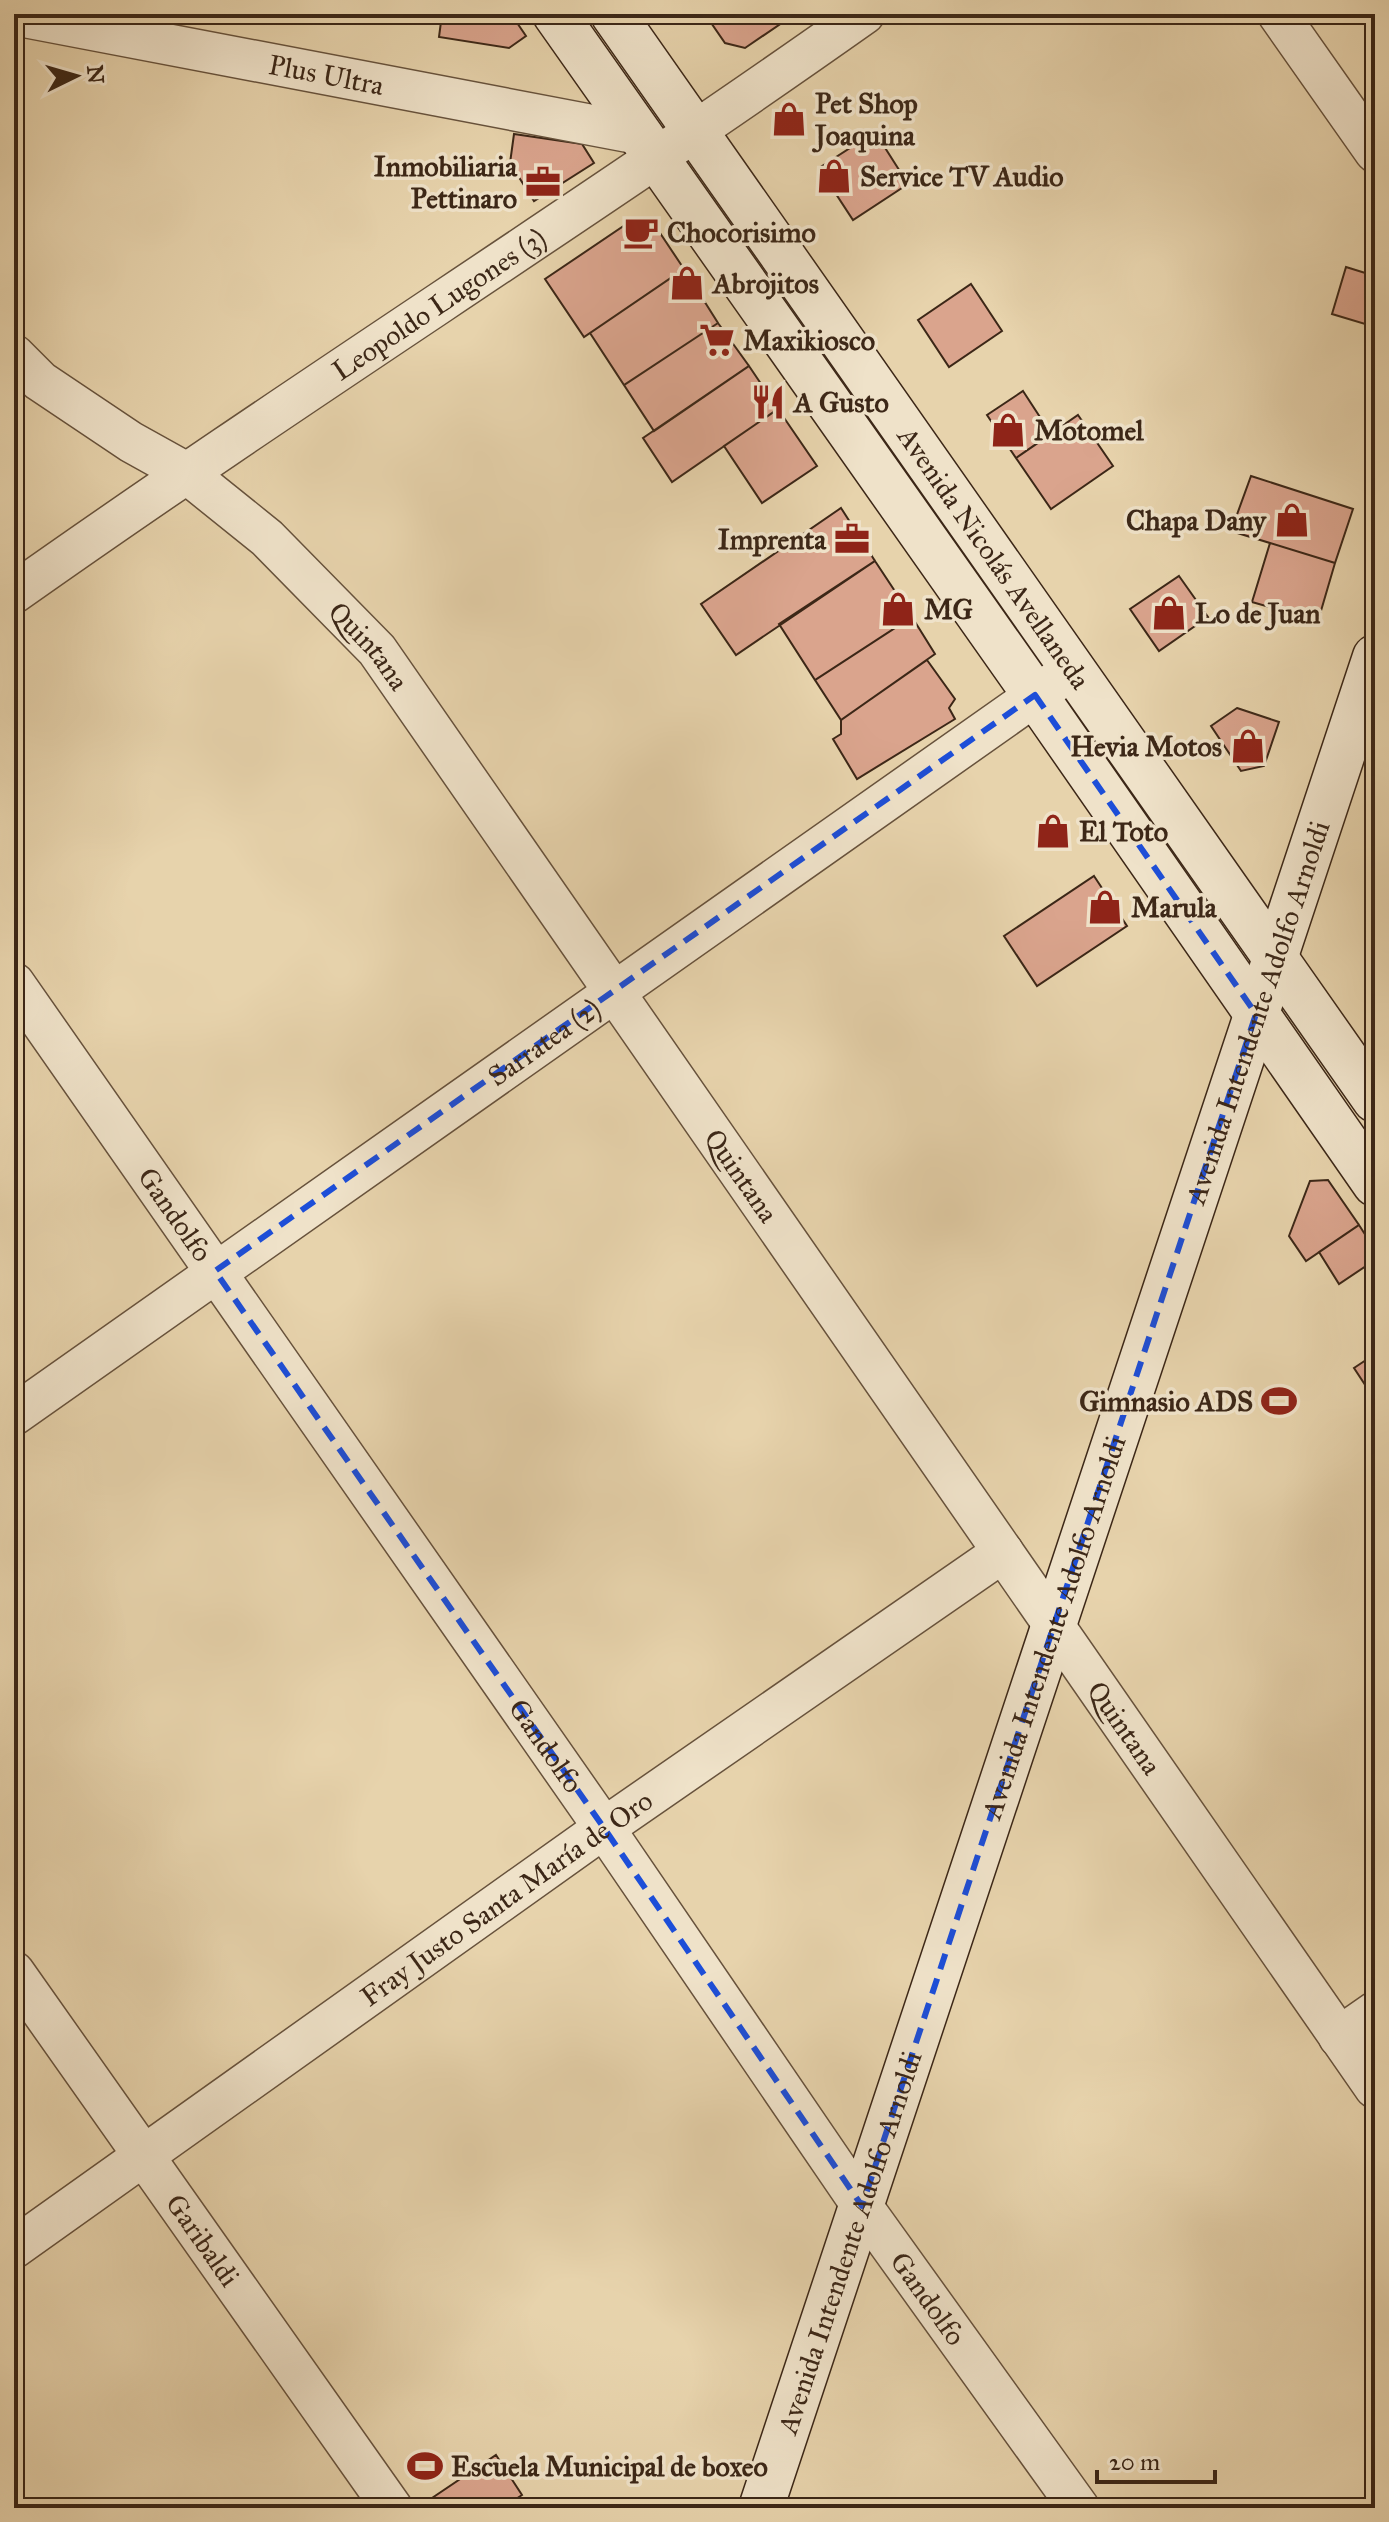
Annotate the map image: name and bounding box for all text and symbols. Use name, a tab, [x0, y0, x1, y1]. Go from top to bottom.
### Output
north arrow	[36, 36, 116, 116]
street label: Plus Ultra	[266, 46, 387, 103]
text: N	[81, 64, 110, 85]
place label: Pet Shop Joaquina	[811, 86, 918, 153]
shop icon: Pet Shop Joaquina	[770, 100, 808, 138]
place label: Inmobiliaria Pettinaro	[374, 149, 518, 216]
shop icon: Service TV Audio	[815, 157, 853, 195]
place label: Service TV Audio	[860, 159, 1064, 194]
office icon: Inmobiliaria Pettinaro	[524, 163, 562, 201]
cafe icon: Chocorisimo	[622, 213, 660, 251]
place label: Chocorisimo	[667, 215, 816, 250]
street label: Leopoldo Lugones (3)	[325, 220, 552, 388]
shop icon: Abrojitos	[668, 264, 706, 302]
place label: Abrojitos	[711, 266, 819, 301]
supermarket icon: Maxikiosco	[698, 321, 736, 359]
place label: Maxikiosco	[743, 323, 875, 358]
restaurant icon: A Gusto	[749, 383, 787, 421]
place label: A Gusto	[792, 385, 889, 420]
shop icon: Motomel	[989, 411, 1027, 449]
place label: Motomel	[1034, 413, 1144, 448]
street label: Avenida Nicolás Avellaneda	[890, 419, 1099, 696]
shop icon: Chapa Dany	[1273, 501, 1311, 539]
place label: Chapa Dany	[1126, 503, 1267, 538]
office icon: Imprenta	[833, 520, 871, 558]
place label: Imprenta	[718, 522, 827, 557]
shop icon: MG	[879, 590, 917, 628]
place label: MG	[924, 592, 973, 627]
street label: Quintana	[321, 594, 417, 697]
shop icon: Lo de Juan	[1150, 594, 1188, 632]
place label: Lo de Juan	[1195, 596, 1320, 631]
shop icon: Hevia Motos	[1229, 727, 1267, 765]
place label: Hevia Motos	[1070, 729, 1222, 764]
shop icon: El Toto	[1034, 812, 1072, 850]
place label: El Toto	[1079, 814, 1168, 849]
street label: Avenida Intendente Adolfo Arnoldi	[1177, 816, 1337, 1209]
shop icon: Marula	[1086, 888, 1124, 926]
place label: Marula	[1131, 890, 1218, 925]
street label: Sarratea (2)	[481, 990, 607, 1093]
street label: Quintana	[697, 1122, 786, 1229]
street label: Gandolfo	[131, 1160, 220, 1268]
sports icon: Gimnasio ADS	[1260, 1382, 1298, 1420]
place label: Gimnasio ADS	[1079, 1384, 1253, 1419]
street label: Avenida Intendente Adolfo Arnoldi	[973, 1431, 1133, 1824]
street label: Quintana	[1080, 1674, 1170, 1781]
street label: Gandolfo	[501, 1692, 591, 1799]
street label: Fray Justo Santa María de Oro	[353, 1782, 659, 2014]
street label: Avenida Intendente Adolfo Arnoldi	[769, 2046, 929, 2439]
street label: Garibaldi	[158, 2187, 248, 2293]
street label: Gandolfo	[883, 2245, 974, 2352]
scale bar	[1097, 2434, 1215, 2484]
sports icon: Escuela Municipal de boxeo	[406, 2447, 444, 2485]
text: 20 m	[1109, 2447, 1160, 2477]
place label: Escuela Municipal de boxeo	[451, 2449, 768, 2484]

